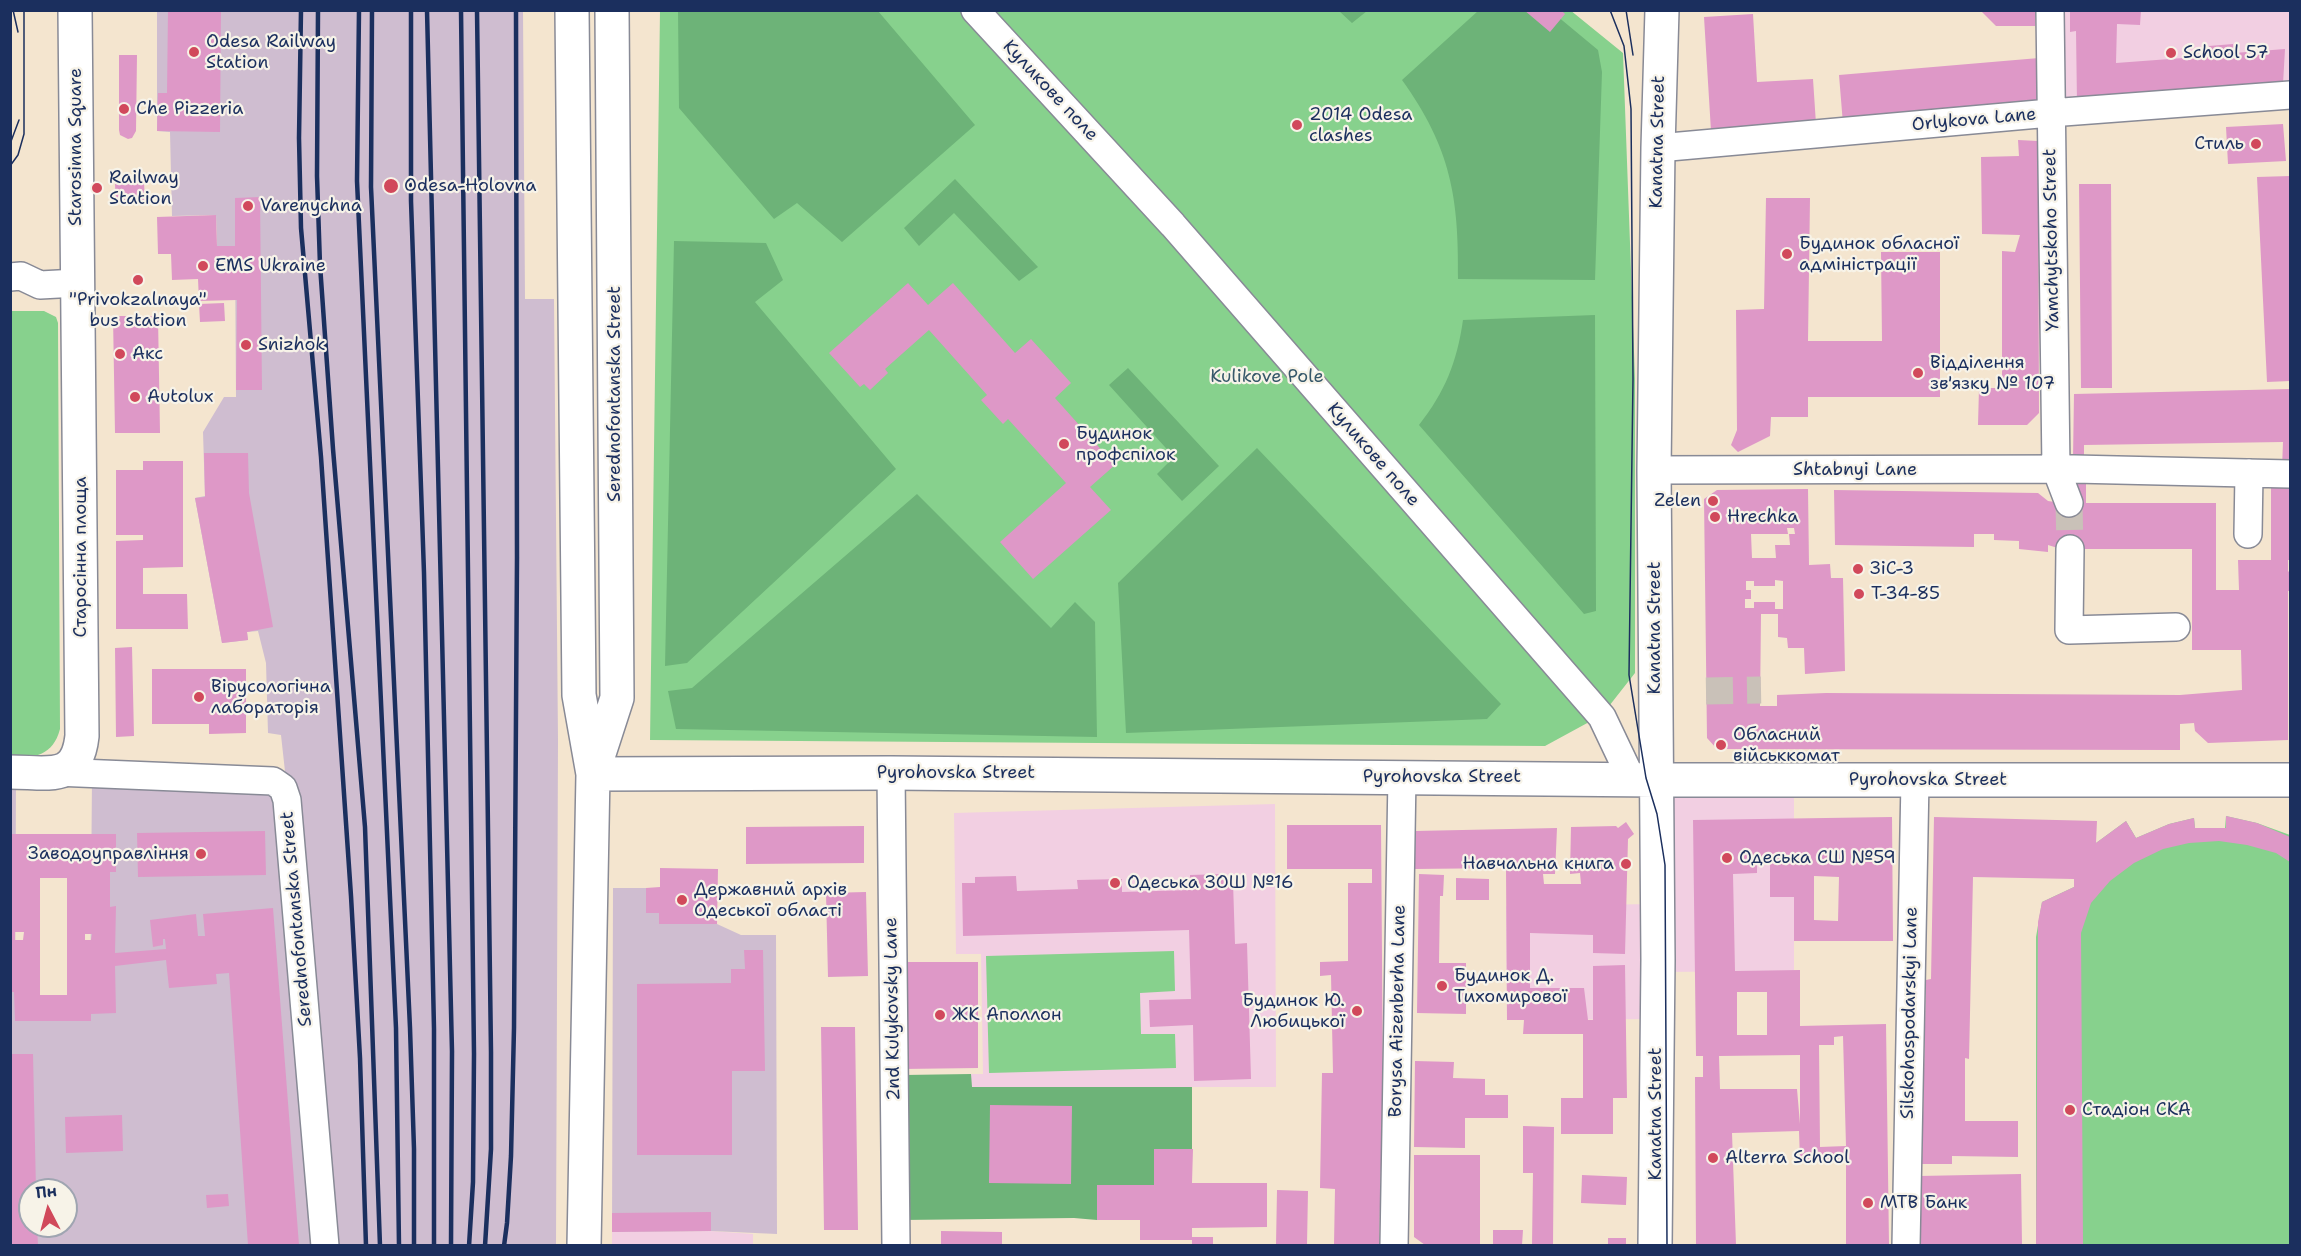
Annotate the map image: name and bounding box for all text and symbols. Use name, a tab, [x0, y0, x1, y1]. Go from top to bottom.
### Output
place label: Odesa Railway Station	[206, 31, 336, 74]
street label: Куликове поле	[998, 36, 1102, 146]
place label: School 57	[2183, 42, 2268, 64]
marker: Odesa Railway Station	[187, 45, 201, 59]
marker: School 57	[2164, 46, 2178, 60]
street label: Starosinna Square	[65, 68, 87, 226]
street label: Kanatna Street	[1646, 75, 1670, 209]
place label: Che Pizzeria	[136, 98, 243, 120]
marker: Che Pizzeria	[117, 102, 131, 116]
place label: 2014 Odesa clashes	[1309, 104, 1413, 146]
street label: Orlykova Lane	[1911, 104, 2037, 136]
marker: 2014 Odesa clashes	[1290, 118, 1304, 132]
place label: Стиль	[2194, 133, 2244, 155]
marker: Стиль	[2249, 137, 2263, 151]
street label: Yamchytskoho Street	[2040, 148, 2064, 332]
place label: Railway Station	[109, 167, 179, 210]
place label: Odesa-Holovna	[404, 175, 536, 197]
marker: Odesa-Holovna	[382, 177, 400, 195]
marker: Railway Station	[90, 181, 104, 195]
place label: Varenychna	[260, 195, 362, 217]
marker: Varenychna	[241, 199, 255, 213]
place label: Будинок обласної адміністрації	[1799, 233, 1959, 276]
marker: Будинок обласної адміністрації	[1780, 247, 1794, 261]
place label: EMS Ukraine	[215, 255, 326, 277]
marker: EMS Ukraine	[196, 259, 210, 273]
marker: "Privokzalnaya" bus station	[131, 273, 145, 287]
street label: Serednofontanska Street	[604, 286, 626, 502]
place label: "Privokzalnaya" bus station	[69, 289, 207, 332]
place label: Snizhok	[258, 334, 326, 356]
marker: Snizhok	[239, 338, 253, 352]
place label: Акс	[132, 343, 163, 365]
marker: Акс	[113, 347, 127, 361]
place label: Відділення зв'язку № 107	[1930, 352, 2055, 394]
park label: Kulikove Pole	[1210, 366, 1324, 388]
marker: Відділення зв'язку № 107	[1911, 366, 1925, 380]
place label: Autolux	[147, 386, 213, 408]
marker: Autolux	[128, 390, 142, 404]
street label: Куликове поле	[1322, 399, 1424, 511]
place label: Будинок профспілок	[1076, 423, 1176, 466]
marker: Будинок профспілок	[1057, 437, 1071, 451]
street label: Shtabnyi Lane	[1793, 459, 1917, 481]
street label: Старосінна площа	[70, 477, 92, 637]
place label: Zelen	[1654, 490, 1701, 512]
marker: Zelen	[1706, 494, 1720, 508]
place label: Hrechka	[1727, 506, 1798, 528]
marker: Hrechka	[1708, 510, 1722, 524]
place label: ЗіС-3	[1870, 558, 1914, 580]
street label: Kanatna Street	[1644, 561, 1666, 695]
marker: ЗіС-3	[1851, 562, 1865, 576]
place label: Т-34-85	[1871, 583, 1940, 605]
marker: Т-34-85	[1852, 587, 1866, 601]
place label: Вірусологічна лабораторія	[211, 676, 331, 718]
marker: Вірусологічна лабораторія	[192, 690, 206, 704]
place label: Обласний військкомат	[1733, 724, 1840, 766]
marker: Обласний військкомат	[1714, 738, 1728, 752]
street label: Pyrohovska Street	[877, 762, 1035, 784]
street label: Pyrohovska Street	[1363, 766, 1521, 788]
street label: Pyrohovska Street	[1849, 769, 2007, 791]
street label: Serednofontanska Street	[277, 810, 317, 1028]
place label: Заводоуправління	[28, 843, 189, 865]
marker: Заводоуправління	[194, 847, 208, 861]
place label: Одеська CШ №59	[1739, 847, 1896, 869]
marker: Одеська CШ №59	[1720, 851, 1734, 865]
place label: Навчальна книга	[1462, 853, 1614, 875]
marker: Навчальна книга	[1619, 857, 1633, 871]
place label: Одеська ЗОШ №16	[1127, 872, 1293, 894]
marker: Одеська ЗОШ №16	[1108, 876, 1122, 890]
place label: Державний архів Одеської області	[694, 879, 847, 922]
marker: Державний архів Одеської області	[675, 893, 689, 907]
street label: Borysa Aizenberha Lane	[1385, 904, 1411, 1118]
street label: Silskohospodarskyi Lane	[1897, 907, 1923, 1119]
street label: 2nd Kulykovsky Lane	[881, 917, 905, 1101]
place label: Будинок Д. Тихомирової	[1454, 965, 1567, 1008]
marker: Будинок Д. Тихомирової	[1435, 979, 1449, 993]
place label: Будинок Ю. Любицької	[1242, 990, 1345, 1032]
place label: ЖК Аполлон	[952, 1004, 1062, 1026]
marker: Будинок Ю. Любицької	[1350, 1004, 1364, 1018]
marker: ЖК Аполлон	[933, 1008, 947, 1022]
street label: Kanatna Street	[1645, 1047, 1667, 1181]
place label: Стадіон СКА	[2082, 1099, 2191, 1121]
marker: Стадіон СКА	[2063, 1103, 2077, 1117]
place label: Alterra School	[1725, 1147, 1850, 1169]
marker: Alterra School	[1706, 1151, 1720, 1165]
north arrow	[18, 1178, 78, 1238]
text: Пн	[35, 1180, 58, 1203]
place label: МТВ Банк	[1880, 1192, 1967, 1214]
marker: МТВ Банк	[1861, 1196, 1875, 1210]

